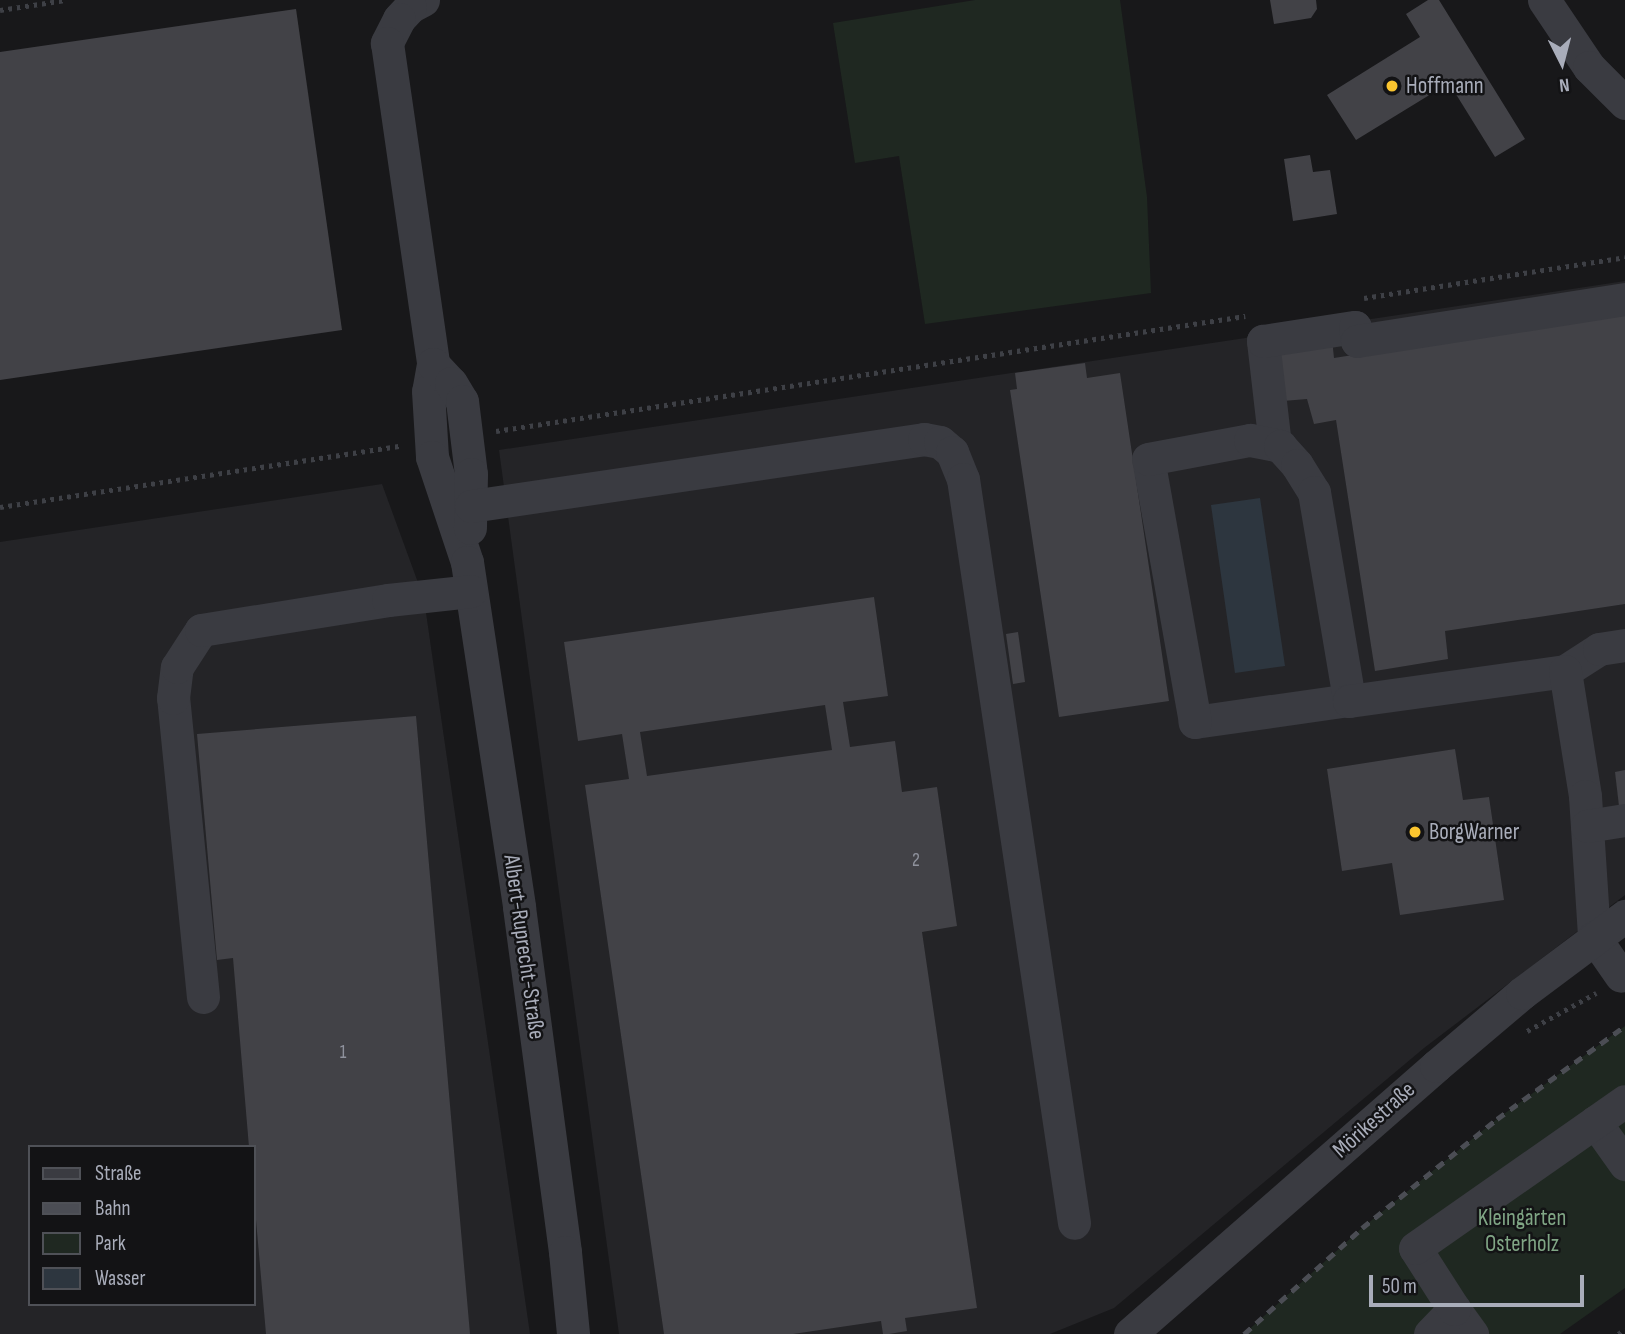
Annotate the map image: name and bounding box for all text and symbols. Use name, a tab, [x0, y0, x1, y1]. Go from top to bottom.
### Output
north arrow	[1527, 28, 1597, 98]
place label: Hoffmann	[1406, 72, 1484, 100]
text: N	[1558, 72, 1570, 96]
marker: Hoffmann	[1384, 78, 1400, 94]
place label: BorgWarner	[1429, 818, 1519, 846]
marker: BorgWarner	[1407, 824, 1423, 840]
house number: 2	[912, 850, 920, 872]
street label: Albert-Ruprecht-Straße	[497, 853, 551, 1041]
house number: 1	[340, 1042, 346, 1064]
street label: Mörikestraße	[1327, 1076, 1421, 1164]
legend	[28, 1145, 256, 1306]
text: Straße	[95, 1161, 141, 1186]
text: Bahn	[95, 1196, 130, 1221]
park label: Kleingärten Osterholz	[1478, 1204, 1566, 1258]
text: Park	[95, 1231, 126, 1256]
scale bar	[1373, 1260, 1588, 1304]
text: Wasser	[95, 1266, 146, 1291]
text: 50 m	[1382, 1274, 1417, 1299]

